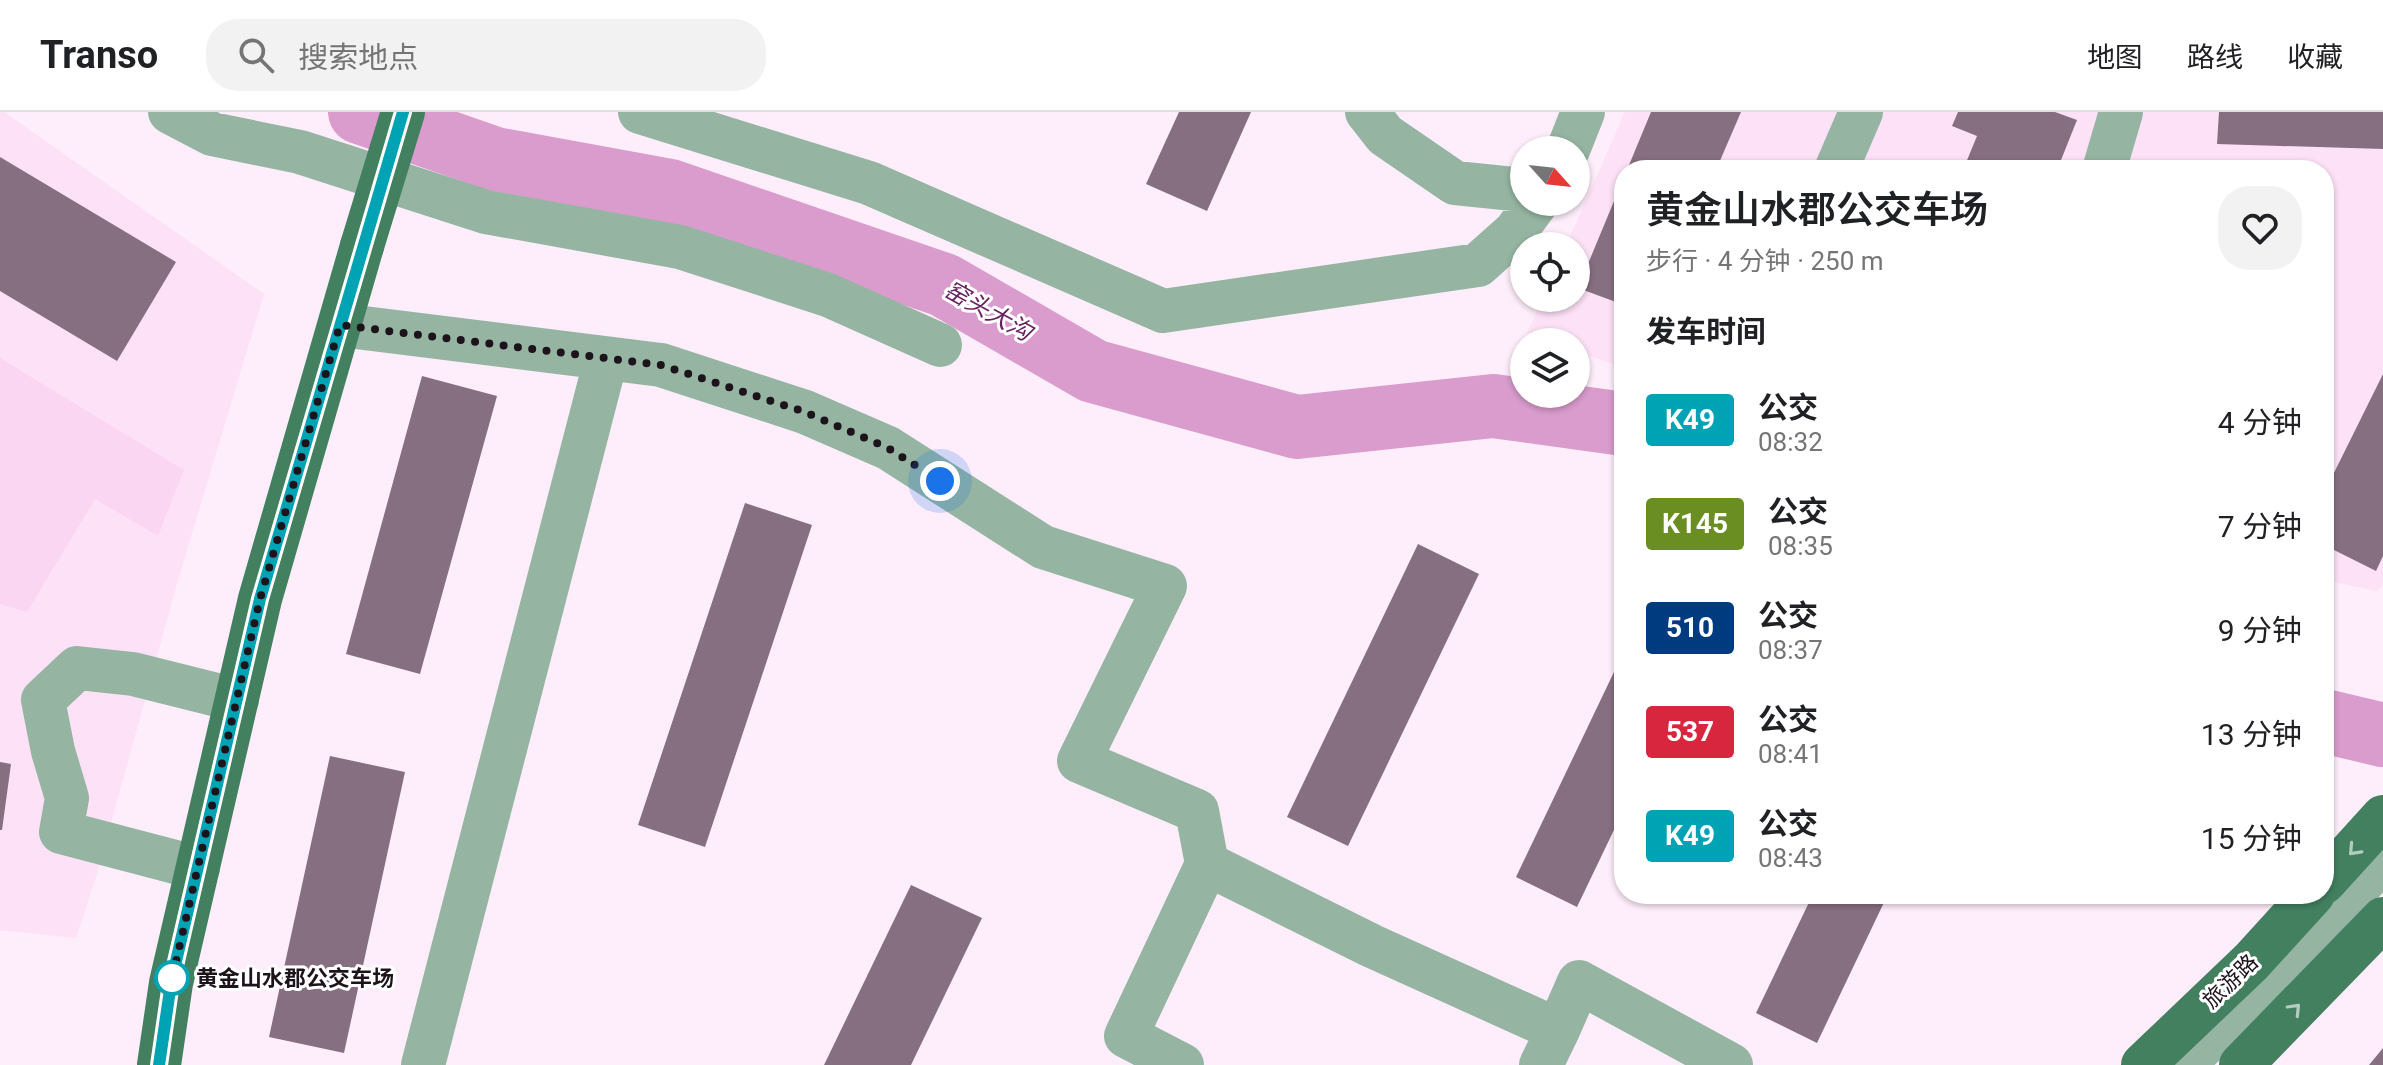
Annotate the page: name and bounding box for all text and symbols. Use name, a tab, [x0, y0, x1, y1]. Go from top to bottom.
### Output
search box	[206, 19, 766, 91]
text: Transo	[40, 33, 158, 77]
icon: search	[234, 33, 278, 77]
text: 搜索地点	[298, 40, 418, 75]
text: 地图	[2087, 41, 2143, 74]
text: 路线	[2187, 41, 2243, 74]
text: 收藏	[2287, 41, 2343, 74]
north arrow	[1510, 136, 1590, 216]
map controls	[1510, 136, 1590, 408]
button: heart	[2218, 186, 2302, 270]
text: 黄金山水郡公交车场	[1646, 188, 1988, 232]
button: locate	[1510, 232, 1590, 312]
text: 步行 · 4 分钟 · 250 m	[1646, 246, 1884, 276]
water label: 窑头大沟	[939, 275, 1039, 348]
text: 发车时间	[1646, 314, 1766, 349]
button: layers	[1510, 328, 1590, 408]
text: 公交	[1758, 390, 1818, 425]
text: K49	[1665, 403, 1715, 436]
text: 4 分钟	[2218, 405, 2302, 440]
text: 08:32	[1758, 427, 1823, 457]
your location	[920, 461, 960, 501]
text: 公交	[1768, 494, 1828, 529]
text: K145	[1662, 507, 1728, 540]
text: 7 分钟	[2218, 509, 2302, 544]
text: 08:35	[1768, 531, 1833, 561]
text: 公交	[1758, 598, 1818, 633]
text: 510	[1666, 611, 1714, 644]
text: 9 分钟	[2218, 613, 2302, 648]
text: 08:37	[1758, 635, 1823, 665]
text: 公交	[1758, 702, 1818, 737]
text: 537	[1666, 715, 1714, 748]
text: 13 分钟	[2201, 717, 2302, 752]
text: 08:41	[1758, 739, 1823, 769]
text: 公交	[1758, 806, 1818, 841]
text: K49	[1665, 819, 1715, 852]
text: 15 分钟	[2201, 821, 2302, 856]
one-way arrow	[2349, 840, 2363, 855]
text: 08:43	[1758, 843, 1823, 873]
street label: 旅游路	[2198, 949, 2263, 1013]
marker: 黄金山水郡公交车场	[155, 961, 189, 995]
place label: 黄金山水郡公交车场	[196, 966, 394, 991]
one-way arrow	[2286, 1004, 2301, 1018]

